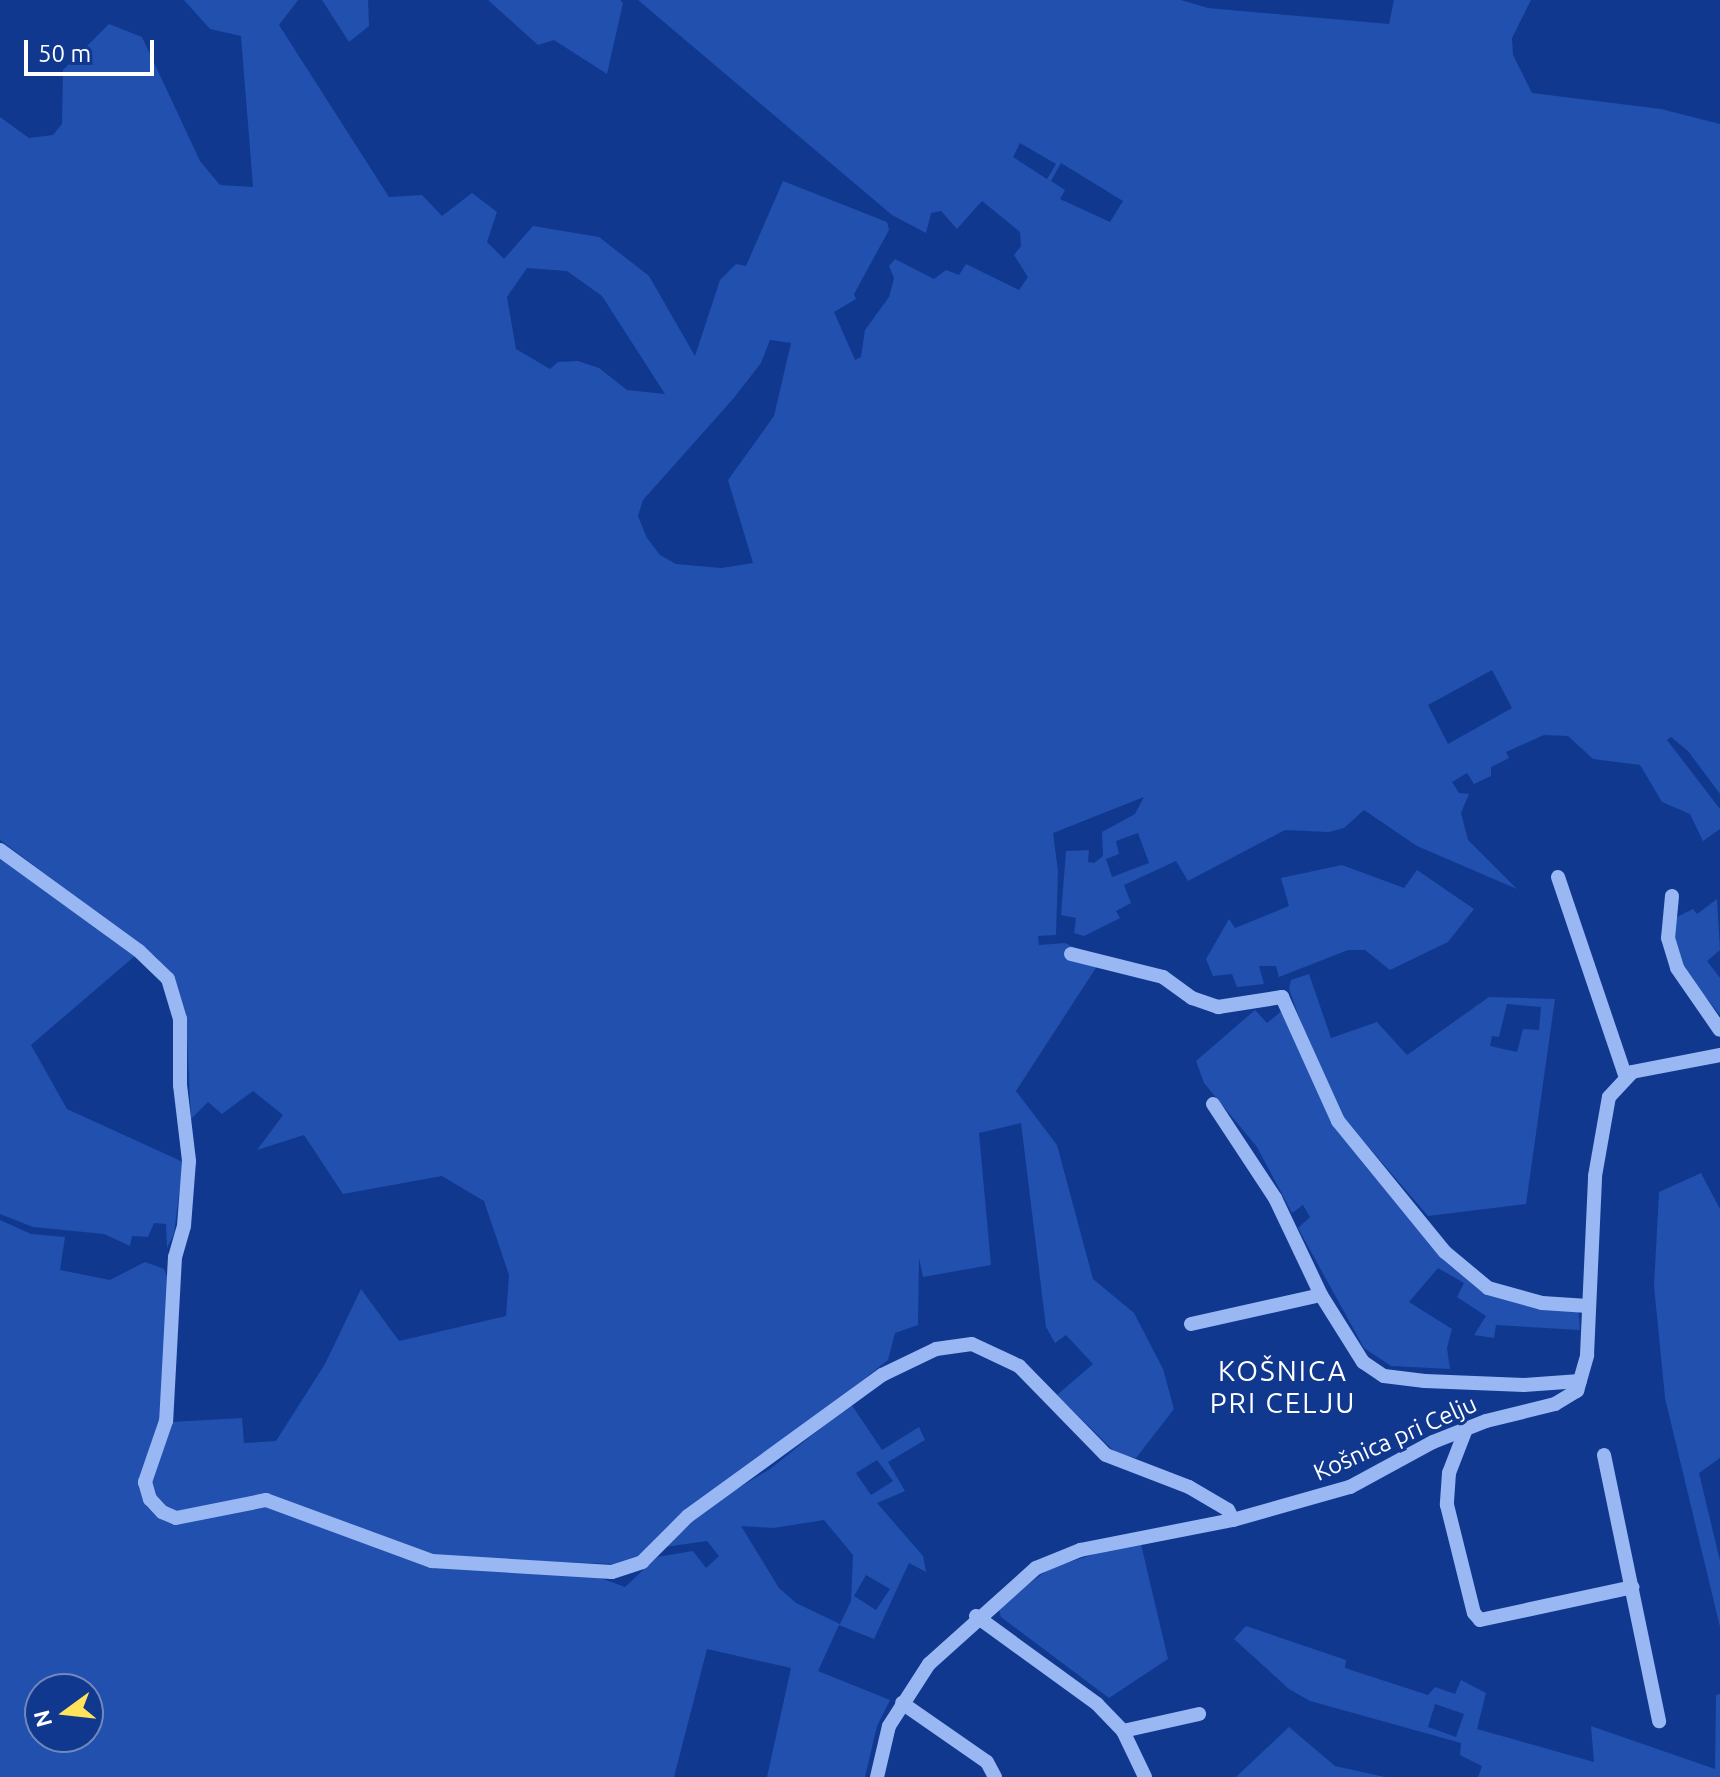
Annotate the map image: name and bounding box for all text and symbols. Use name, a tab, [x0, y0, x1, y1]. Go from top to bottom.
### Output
scale bar	[28, 24, 158, 74]
text: 50 m	[38, 40, 91, 67]
district label: KOŠNICA PRI CELJU	[1210, 1354, 1356, 1420]
street label: Košnica pri Celju	[1309, 1389, 1481, 1487]
north arrow	[24, 1673, 104, 1753]
text: N	[28, 1708, 56, 1730]

